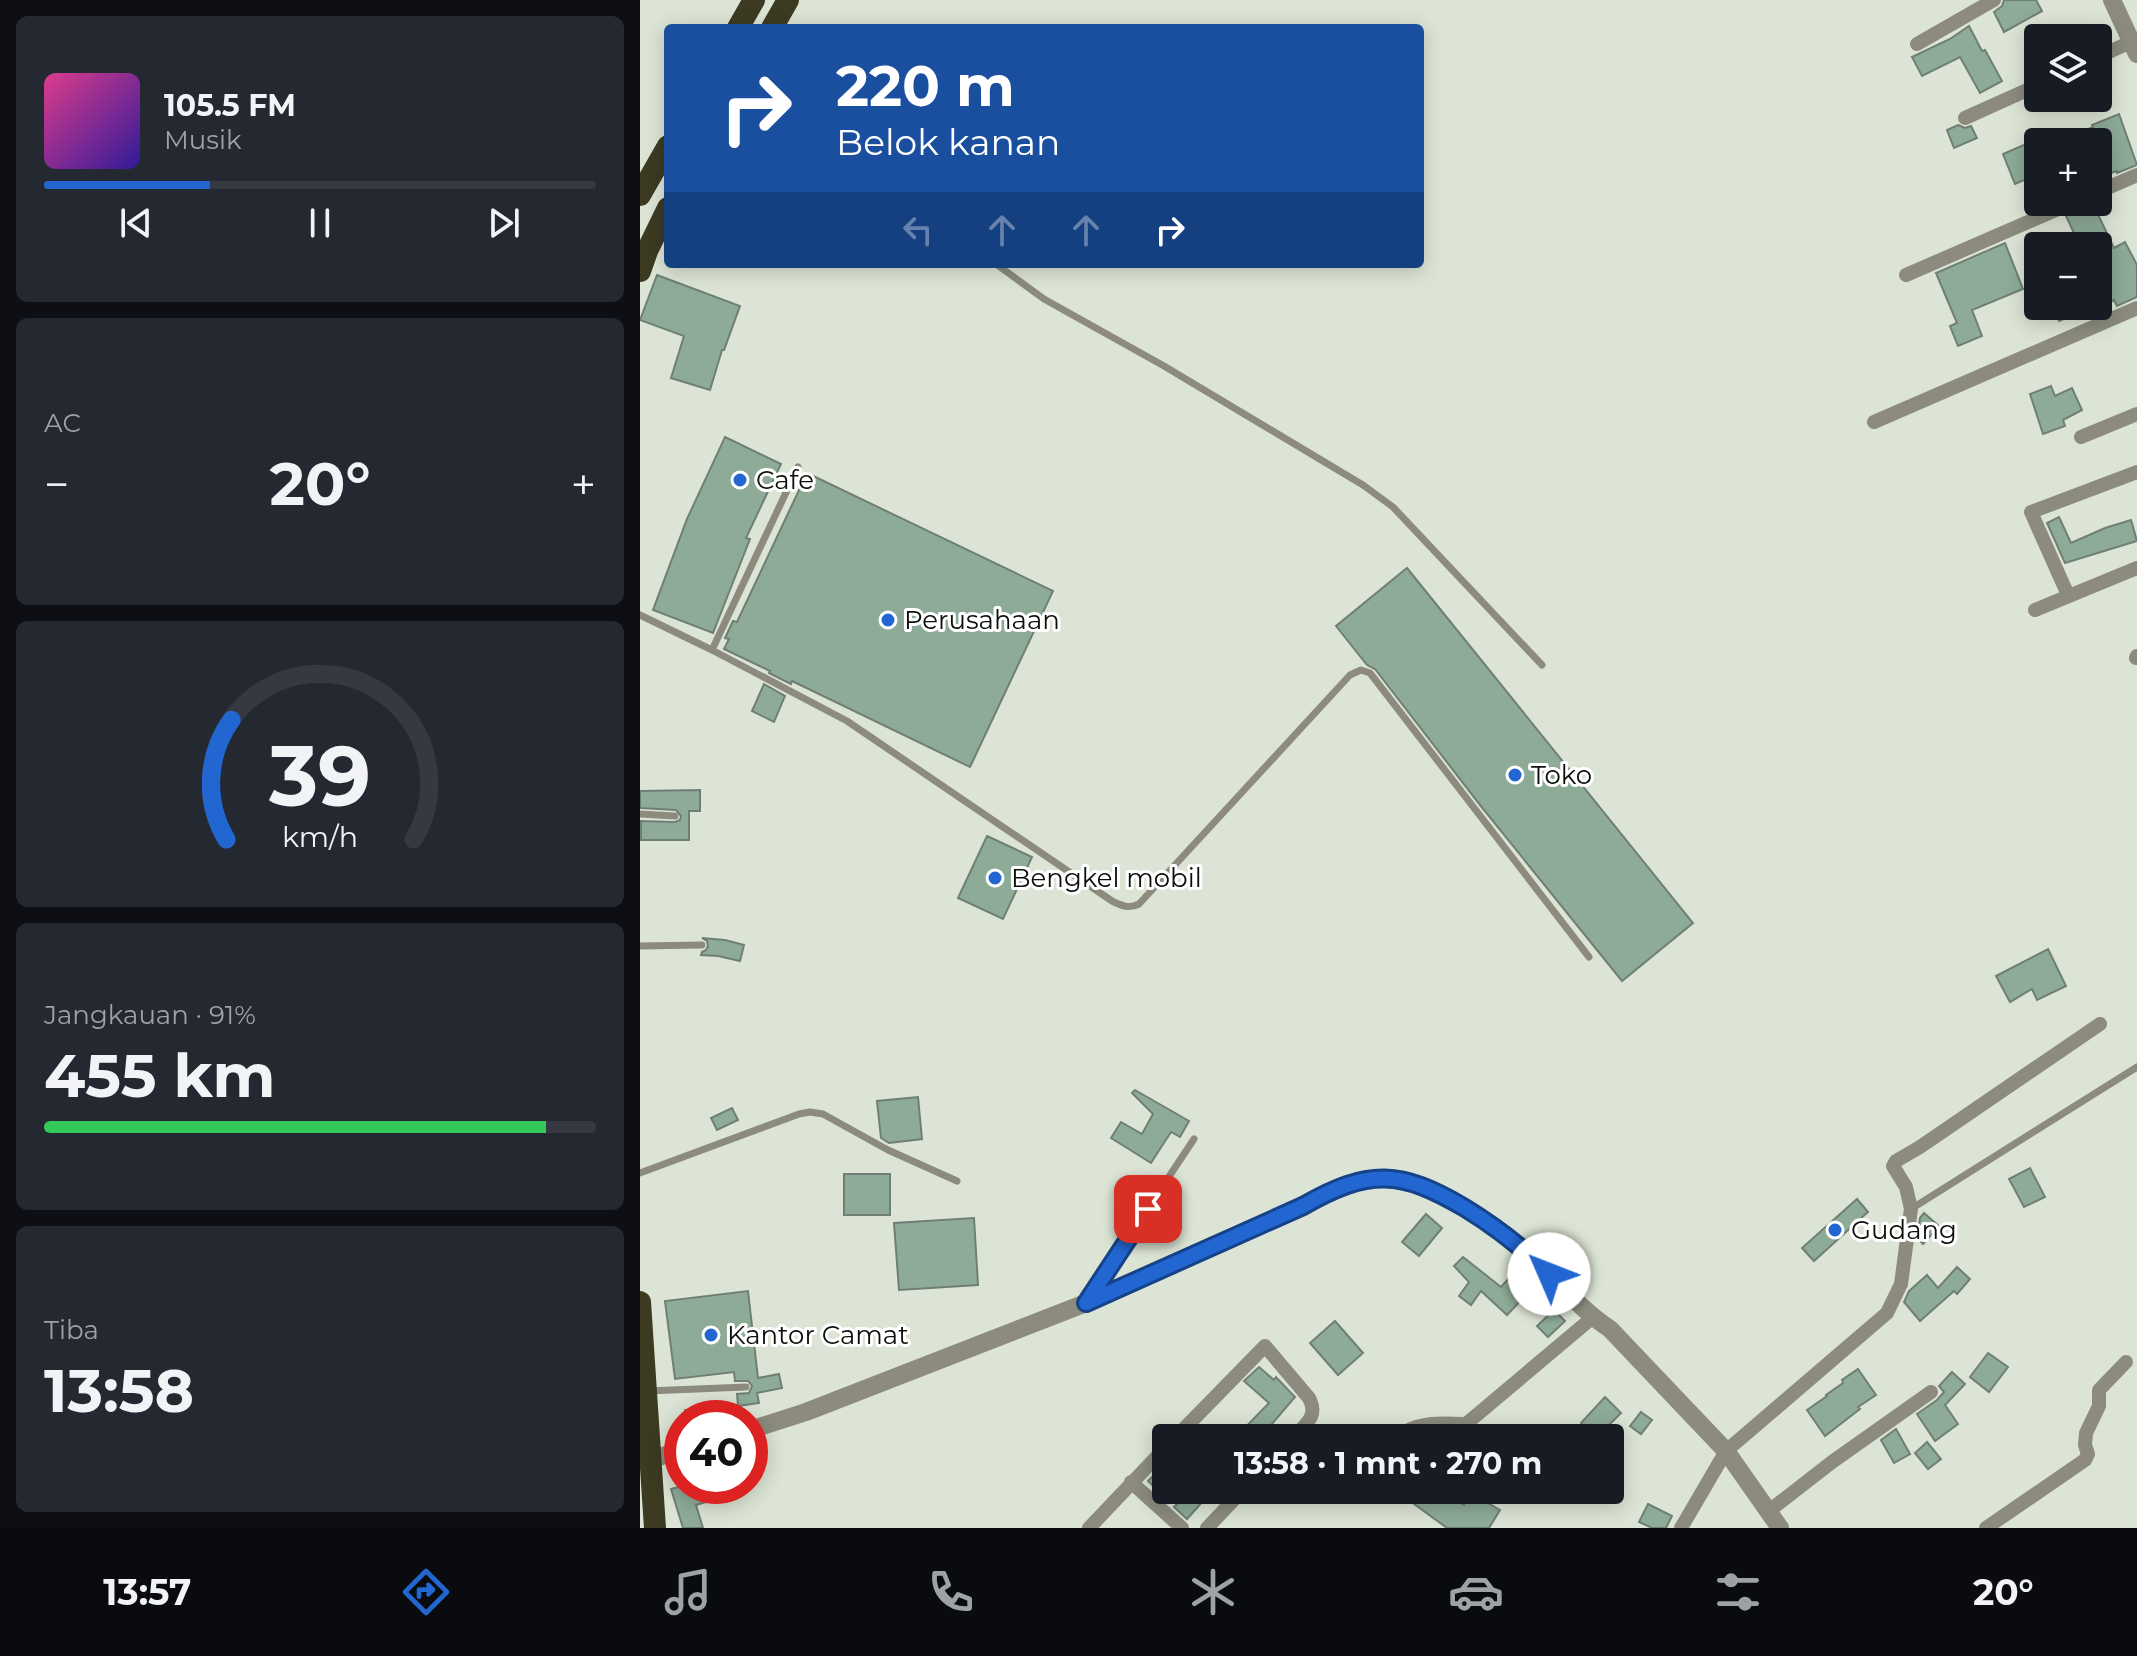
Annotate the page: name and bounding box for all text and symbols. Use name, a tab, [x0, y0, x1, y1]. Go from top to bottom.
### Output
map controls	[2024, 24, 2112, 320]
button: layers	[2024, 24, 2112, 112]
text: 220 m	[836, 52, 1015, 120]
icon: right	[704, 56, 808, 160]
text: 105.5 FM	[164, 87, 296, 124]
text: Belok kanan	[836, 120, 1060, 164]
text: Musik	[164, 124, 242, 156]
button: +	[2024, 128, 2112, 216]
icon: previous	[114, 201, 158, 245]
icon: pause	[298, 201, 342, 245]
icon: next	[482, 201, 526, 245]
icon: left	[896, 208, 940, 252]
icon: ahead	[980, 208, 1024, 252]
icon: ahead	[1064, 208, 1108, 252]
icon: right	[1148, 208, 1192, 252]
button: −	[2024, 232, 2112, 320]
text: AC	[44, 407, 81, 439]
text: 20°	[269, 447, 371, 520]
text: −	[44, 457, 69, 511]
text: +	[571, 457, 596, 511]
place label: Cafe	[756, 464, 814, 496]
marker: Cafe	[731, 471, 749, 489]
place label: Perusahaan	[904, 604, 1060, 636]
marker: Perusahaan	[879, 611, 897, 629]
text: 39	[268, 725, 371, 827]
place label: Toko	[1531, 759, 1592, 791]
marker: Toko	[1506, 766, 1524, 784]
text: km/h	[282, 819, 358, 854]
place label: Bengkel mobil	[1011, 862, 1202, 894]
marker: Bengkel mobil	[986, 869, 1004, 887]
text: Jangkauan · 91%	[44, 999, 256, 1031]
text: 455 km	[44, 1039, 275, 1112]
pin	[1114, 1175, 1182, 1243]
icon: arrive	[1126, 1187, 1170, 1231]
place label: Gudang	[1851, 1214, 1957, 1246]
marker: Gudang	[1826, 1221, 1844, 1239]
position arrow	[1507, 1232, 1591, 1316]
text: Tiba	[44, 1314, 99, 1346]
place label: Kantor Camat	[727, 1319, 909, 1351]
marker: Kantor Camat	[702, 1326, 720, 1344]
text: 13:58	[44, 1354, 194, 1427]
speed limit sign: 40	[664, 1400, 768, 1504]
text: 13:58 · 1 mnt · 270 m	[1234, 1445, 1542, 1482]
icon: directions	[398, 1564, 454, 1620]
icon: music	[660, 1564, 716, 1620]
icon: phone	[923, 1564, 979, 1620]
icon: climate	[1185, 1564, 1241, 1620]
icon: car	[1448, 1564, 1504, 1620]
icon: filters	[1710, 1564, 1766, 1620]
text: 13:57	[103, 1570, 191, 1614]
text: 20°	[1973, 1570, 2034, 1614]

